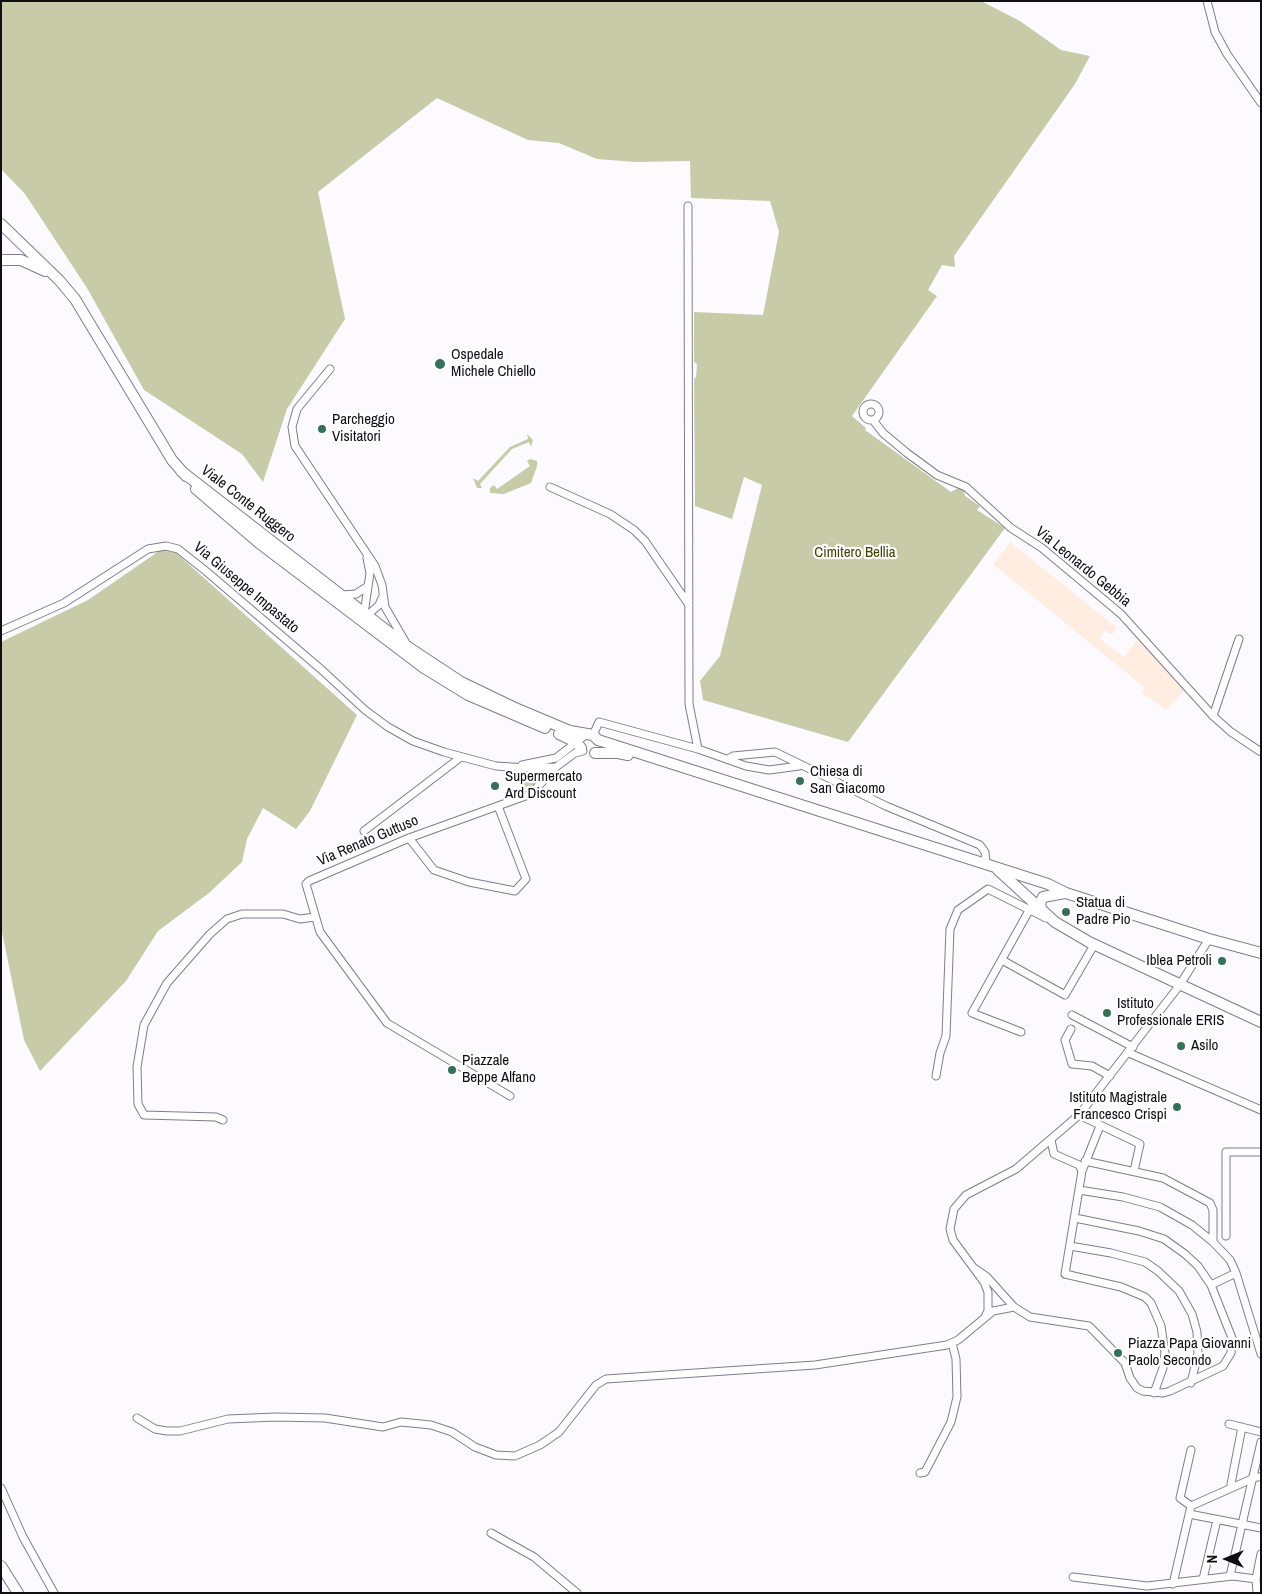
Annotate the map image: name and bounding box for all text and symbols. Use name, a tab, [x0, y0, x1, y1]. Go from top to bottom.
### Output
place label: Ospedale Michele Chiello	[451, 346, 536, 381]
marker: Ospedale Michele Chiello	[433, 357, 447, 371]
place label: Parcheggio Visitatori	[332, 411, 395, 446]
marker: Parcheggio Visitatori	[316, 423, 328, 435]
street label: Viale Conte Ruggero	[197, 462, 299, 546]
street label: Via Leonardo Gebbia	[1032, 523, 1134, 611]
street label: Via Giuseppe Impastato	[189, 539, 303, 637]
park label: Cimitero Bellia	[814, 544, 896, 562]
place label: Chiesa di San Giacomo	[810, 763, 885, 798]
place label: Supermercato Ard Discount	[505, 768, 582, 803]
marker: Chiesa di San Giacomo	[794, 775, 806, 787]
marker: Supermercato Ard Discount	[489, 780, 501, 792]
street label: Via Renato Guttuso	[315, 812, 421, 870]
place label: Statua di Padre Pio	[1076, 894, 1131, 929]
marker: Statua di Padre Pio	[1060, 906, 1072, 918]
place label: Iblea Petroli	[1146, 952, 1212, 970]
marker: Iblea Petroli	[1216, 955, 1228, 967]
place label: Istituto Professionale ERIS	[1117, 995, 1224, 1030]
marker: Istituto Professionale ERIS	[1101, 1007, 1113, 1019]
place label: Asilo	[1191, 1037, 1218, 1055]
marker: Asilo	[1175, 1040, 1187, 1052]
place label: Piazzale Beppe Alfano	[462, 1052, 536, 1087]
marker: Piazzale Beppe Alfano	[446, 1064, 458, 1076]
place label: Istituto Magistrale Francesco Crispi	[1069, 1089, 1167, 1124]
marker: Istituto Magistrale Francesco Crispi	[1171, 1101, 1183, 1113]
place label: Piazza Papa Giovanni Paolo Secondo	[1128, 1335, 1251, 1370]
marker: Piazza Papa Giovanni Paolo Secondo	[1112, 1347, 1124, 1359]
north arrow	[1202, 1534, 1252, 1584]
text: N	[1203, 1555, 1221, 1563]

